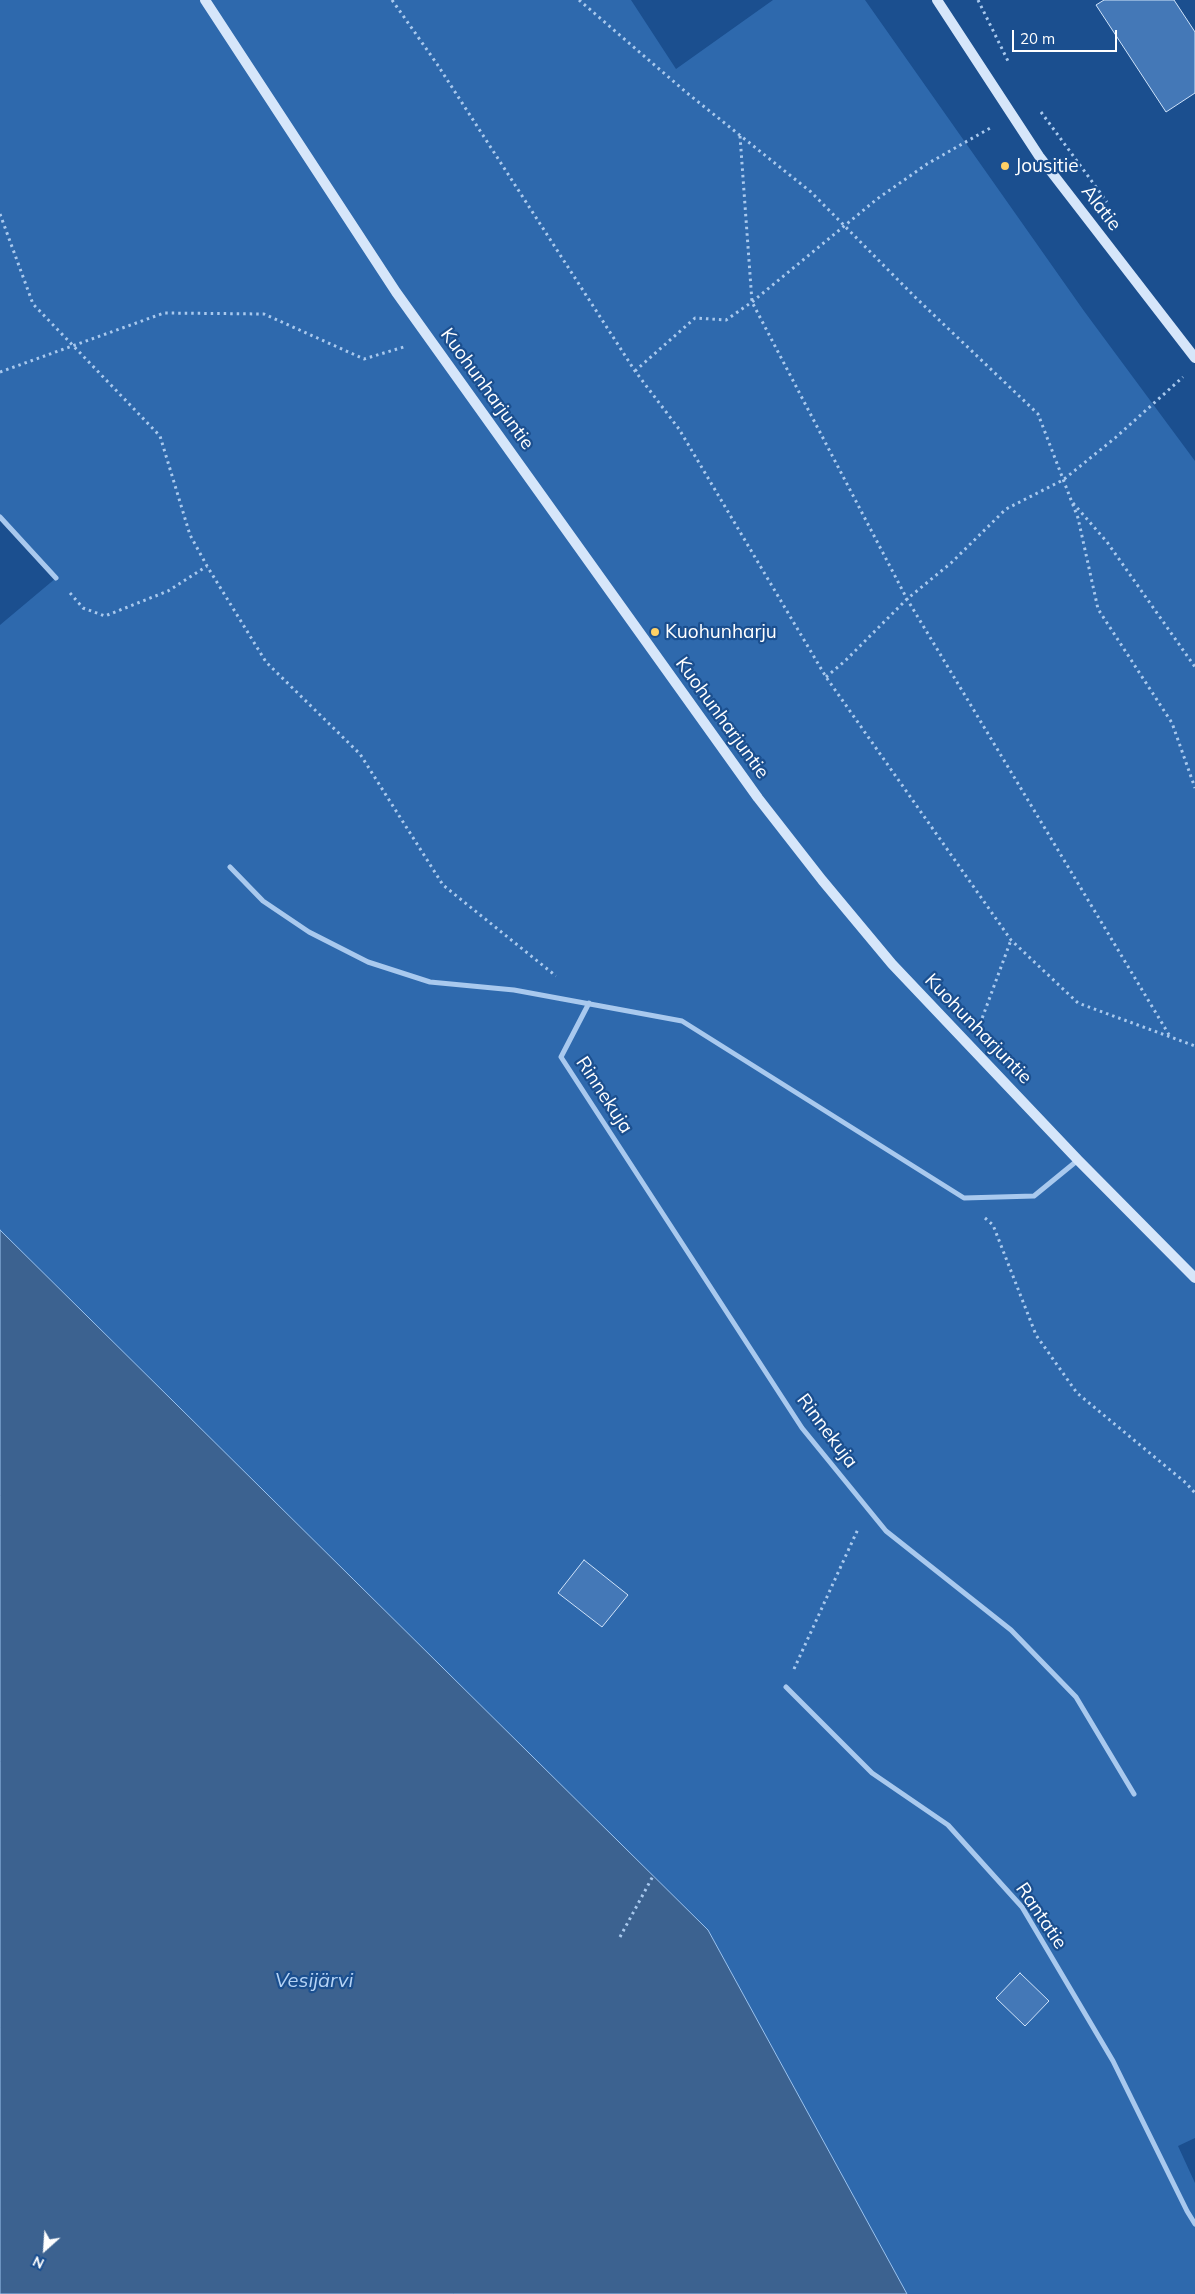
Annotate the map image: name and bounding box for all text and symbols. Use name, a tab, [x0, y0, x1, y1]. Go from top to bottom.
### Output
scale bar	[1015, 20, 1120, 52]
text: 20 m	[1020, 29, 1055, 48]
place label: Jousitie	[1015, 155, 1079, 177]
marker: Jousitie	[999, 160, 1011, 172]
street label: Alatie	[1076, 181, 1126, 235]
street label: Kuohunharjuntie	[435, 324, 539, 454]
place label: Kuohunharju	[665, 621, 777, 643]
marker: Kuohunharju	[649, 626, 661, 638]
street label: Kuohunharjuntie	[670, 653, 774, 783]
street label: Kuohunharjuntie	[920, 969, 1036, 1089]
street label: Rinnekuja	[571, 1052, 637, 1138]
street label: Rinnekuja	[792, 1389, 862, 1473]
street label: Rantatie	[1011, 1878, 1071, 1954]
water label: Vesijärvi	[275, 1969, 353, 1993]
north arrow	[20, 2224, 70, 2274]
text: N	[30, 2252, 47, 2273]

